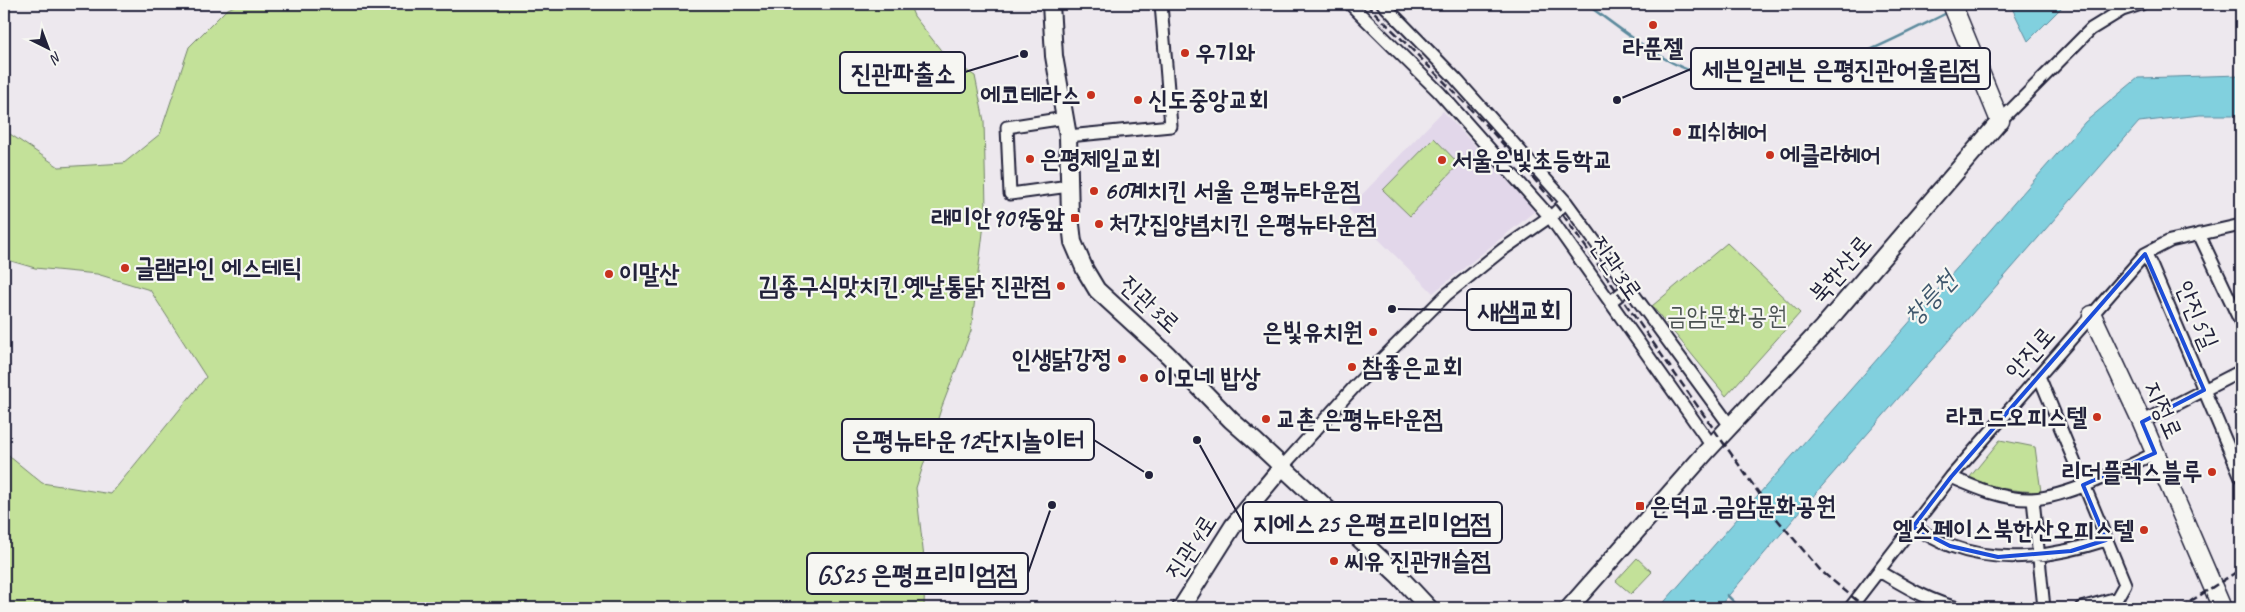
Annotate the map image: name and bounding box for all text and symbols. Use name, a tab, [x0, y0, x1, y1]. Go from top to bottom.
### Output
marker: 라푼젤	[1647, 19, 1659, 31]
north arrow	[22, 22, 72, 72]
place label: 라푼젤	[1623, 32, 1684, 64]
place label: 우기와	[1195, 37, 1255, 69]
marker: 우기와	[1179, 47, 1191, 59]
text: N	[46, 48, 65, 68]
callout: 세븐일레븐 은평진관어울림점	[1691, 48, 1990, 89]
callout: 진관파출소	[840, 52, 965, 93]
text: 세븐일레븐 은평진관어울림점	[1702, 53, 1980, 86]
text: 진관파출소	[851, 57, 955, 90]
place label: 에코테라스	[980, 79, 1081, 111]
place label: 신도중앙교회	[1148, 84, 1269, 116]
marker: 에코테라스	[1085, 89, 1097, 101]
marker: 신도중앙교회	[1132, 94, 1144, 106]
place label: 피쉬헤어	[1687, 116, 1767, 148]
marker: 피쉬헤어	[1671, 126, 1683, 138]
place label: 에클라헤어	[1780, 139, 1881, 171]
place label: 은평제일교회	[1040, 143, 1161, 175]
place label: 서울은빛초등학교	[1452, 144, 1613, 176]
marker: 에클라헤어	[1764, 149, 1776, 161]
marker: 은평제일교회	[1024, 153, 1036, 165]
marker: 서울은빛초등학교	[1436, 154, 1448, 166]
place label: 60계치킨 서울 은평뉴타운점	[1104, 175, 1360, 207]
marker: 60계치킨 서울 은평뉴타운점	[1088, 185, 1100, 197]
place label: 래미안909동앞	[931, 202, 1065, 234]
place label: 처갓집양념치킨 은평뉴타운점	[1109, 208, 1377, 240]
marker: 래미안909동앞	[1069, 212, 1081, 224]
marker: 처갓집양념치킨 은평뉴타운점	[1093, 218, 1105, 230]
street label: 북한산로	[1802, 228, 1878, 310]
street label: 진관3로	[1582, 229, 1650, 307]
place label: 글램라인 에스테틱	[135, 252, 302, 284]
place label: 이말산	[619, 258, 679, 290]
marker: 글램라인 에스테틱	[119, 262, 131, 274]
water label: 창릉천	[1897, 262, 1966, 332]
marker: 이말산	[603, 268, 615, 280]
street label: 진관3로	[1113, 268, 1187, 340]
place label: 김종구식맛치킨.옛날통닭 진관점	[758, 270, 1051, 302]
street label: 안진5길	[2168, 276, 2226, 354]
marker: 김종구식맛치킨.옛날통닭 진관점	[1055, 280, 1067, 292]
callout: 새샘교회	[1467, 289, 1571, 330]
text: 새샘교회	[1477, 294, 1561, 327]
park label: 금암문화공원	[1667, 300, 1787, 332]
place label: 은빛유치원	[1262, 316, 1363, 348]
street label: 안진로	[1998, 320, 2062, 386]
marker: 은빛유치원	[1367, 326, 1379, 338]
place label: 인생닭강정	[1011, 343, 1112, 375]
place label: 참좋은교회	[1362, 351, 1463, 383]
marker: 인생닭강정	[1116, 353, 1128, 365]
marker: 참좋은교회	[1346, 361, 1358, 373]
place label: 이모네 밥상	[1154, 362, 1261, 394]
marker: 이모네 밥상	[1138, 372, 1150, 384]
street label: 지정로	[2136, 376, 2190, 444]
place label: 라코드오피스텔	[1946, 401, 2087, 433]
place label: 교촌 은평뉴타운점	[1276, 403, 1443, 435]
marker: 라코드오피스텔	[2091, 411, 2103, 423]
marker: 교촌 은평뉴타운점	[1260, 413, 1272, 425]
callout: 은평뉴타운12단지놀이터	[842, 419, 1094, 460]
text: 은평뉴타운12단지놀이터	[852, 424, 1084, 457]
place label: 리더플렉스블루	[2061, 456, 2202, 488]
marker: 리더플렉스블루	[2206, 466, 2218, 478]
place label: 은덕교.금암문화공원	[1650, 490, 1836, 522]
marker: 은덕교.금암문화공원	[1634, 500, 1646, 512]
callout: 지에스25 은평프리미엄점	[1243, 502, 1502, 543]
text: 지에스25 은평프리미엄점	[1253, 507, 1491, 540]
street label: 진관4로	[1158, 508, 1224, 586]
place label: 엘스페이스북한산오피스텔	[1893, 514, 2134, 546]
marker: 엘스페이스북한산오피스텔	[2138, 524, 2150, 536]
place label: 씨유 진관캐슬점	[1344, 545, 1491, 577]
callout: GS25 은평프리미엄점	[807, 553, 1028, 594]
marker: 씨유 진관캐슬점	[1328, 555, 1340, 567]
text: GS25 은평프리미엄점	[817, 558, 1018, 591]

